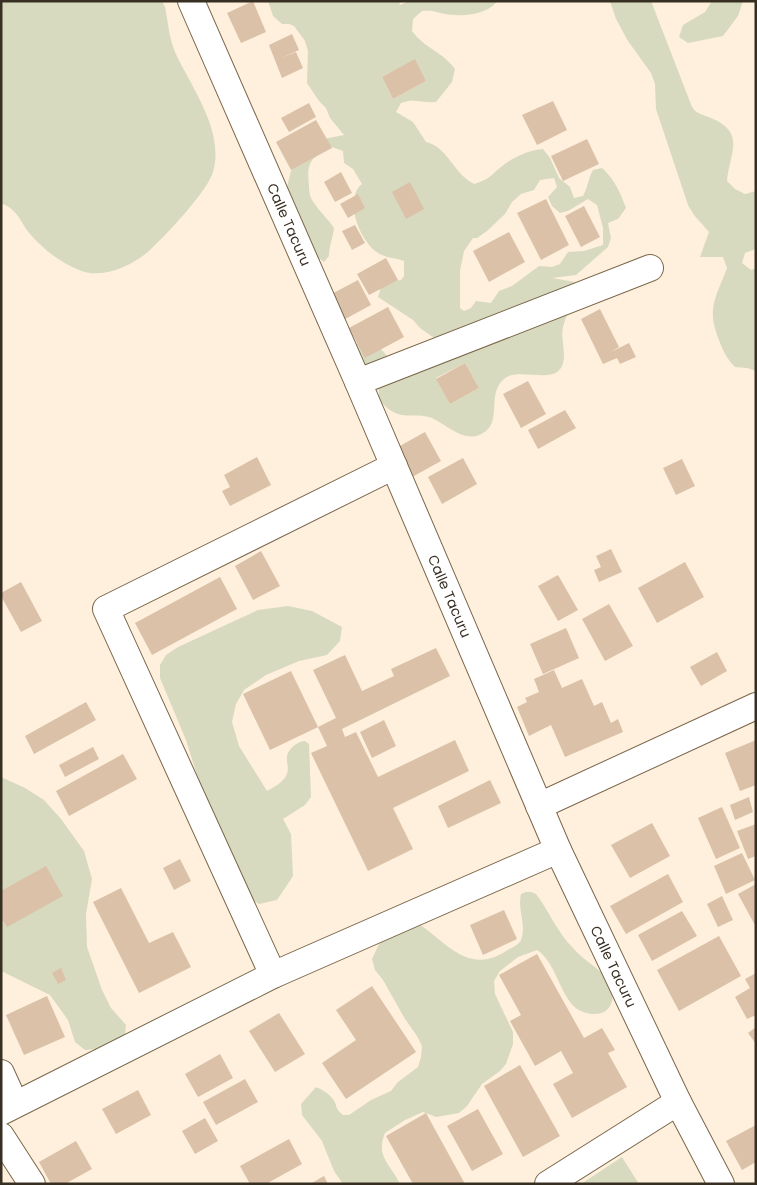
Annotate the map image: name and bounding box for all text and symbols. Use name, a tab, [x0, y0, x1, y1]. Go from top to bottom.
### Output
street label: Calle Tacuru	[262, 180, 316, 269]
street label: Calle Tacuru	[423, 552, 476, 641]
street label: Calle Tacuru	[585, 922, 642, 1011]

